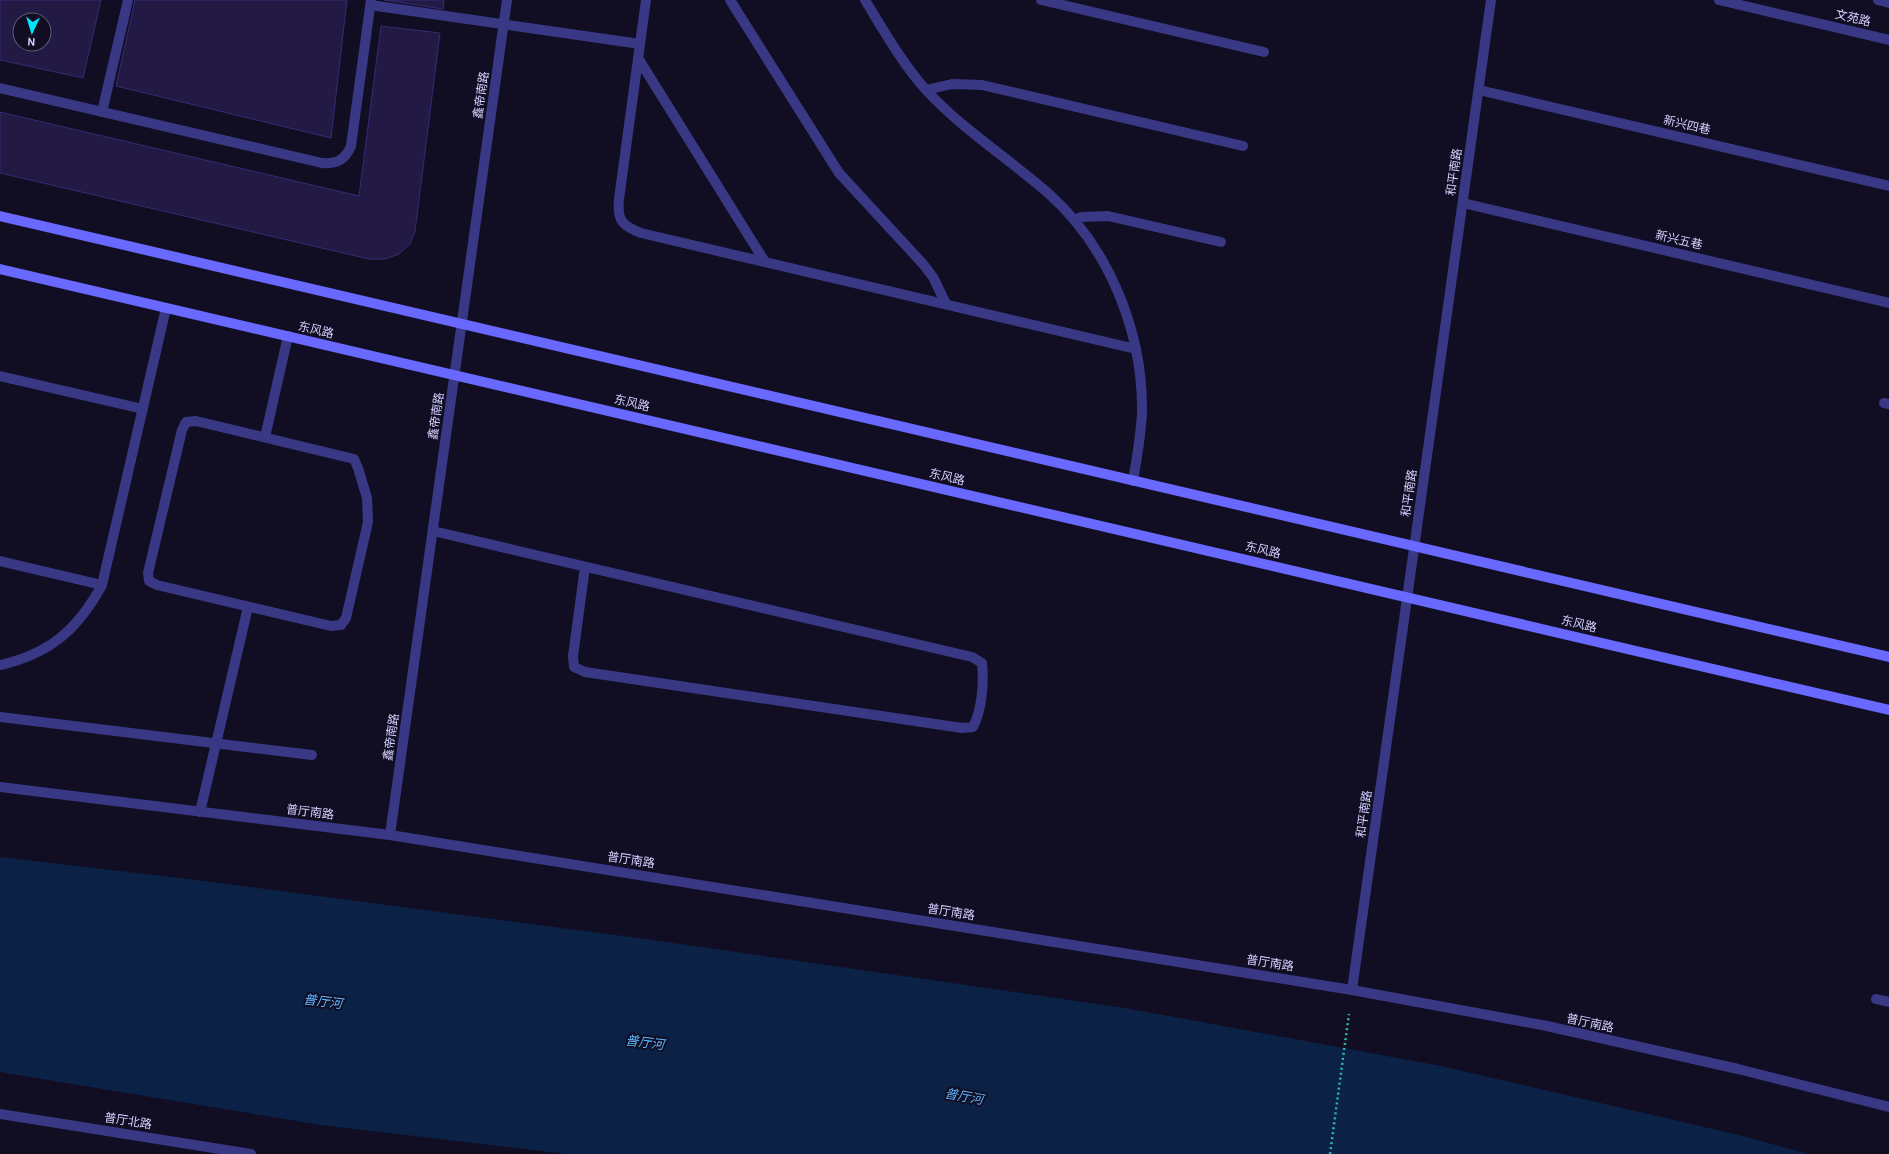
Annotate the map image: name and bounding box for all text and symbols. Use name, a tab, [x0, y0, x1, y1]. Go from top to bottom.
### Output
street label: 文苑路	[1834, 6, 1872, 29]
north arrow	[12, 12, 52, 52]
text: N	[27, 35, 36, 49]
street label: 鑫帝南路	[470, 70, 491, 120]
street label: 新兴四巷	[1662, 112, 1712, 137]
street label: 和平南路	[1443, 147, 1464, 197]
street label: 新兴五巷	[1654, 227, 1704, 252]
street label: 东风路	[297, 318, 335, 341]
street label: 鑫帝南路	[425, 391, 446, 441]
street label: 东风路	[613, 391, 651, 414]
street label: 东风路	[928, 465, 966, 488]
street label: 和平南路	[1398, 468, 1419, 518]
street label: 东风路	[1244, 538, 1282, 561]
street label: 东风路	[1560, 612, 1598, 635]
street label: 鑫帝南路	[380, 712, 401, 762]
street label: 和平南路	[1353, 789, 1374, 839]
street label: 普厅南路	[285, 801, 335, 822]
street label: 普厅南路	[606, 848, 656, 871]
street label: 普厅南路	[926, 900, 976, 923]
street label: 普厅南路	[1245, 951, 1295, 974]
water label: 普厅河	[303, 991, 346, 1012]
street label: 普厅南路	[1565, 1010, 1615, 1035]
water label: 普厅河	[625, 1032, 668, 1053]
water label: 普厅河	[943, 1085, 988, 1108]
street label: 普厅北路	[103, 1109, 153, 1132]

